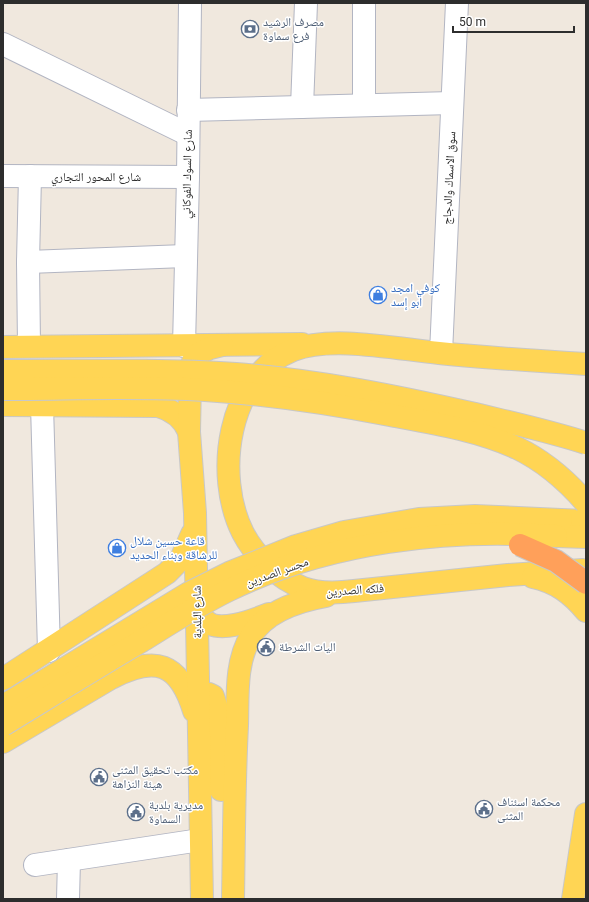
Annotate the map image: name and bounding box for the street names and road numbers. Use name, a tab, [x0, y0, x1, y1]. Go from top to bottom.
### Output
street label: شارع السوك الفوكاني	[179, 129, 198, 219]
street label: سوق الاسماك والدجاج	[440, 131, 459, 225]
street label: شارع المحور التجاري	[51, 170, 141, 187]
street label: مجسر الصدرين	[244, 554, 310, 590]
street label: فلكه الصدرين	[326, 581, 384, 599]
street label: شارع البلدية	[190, 585, 205, 639]

